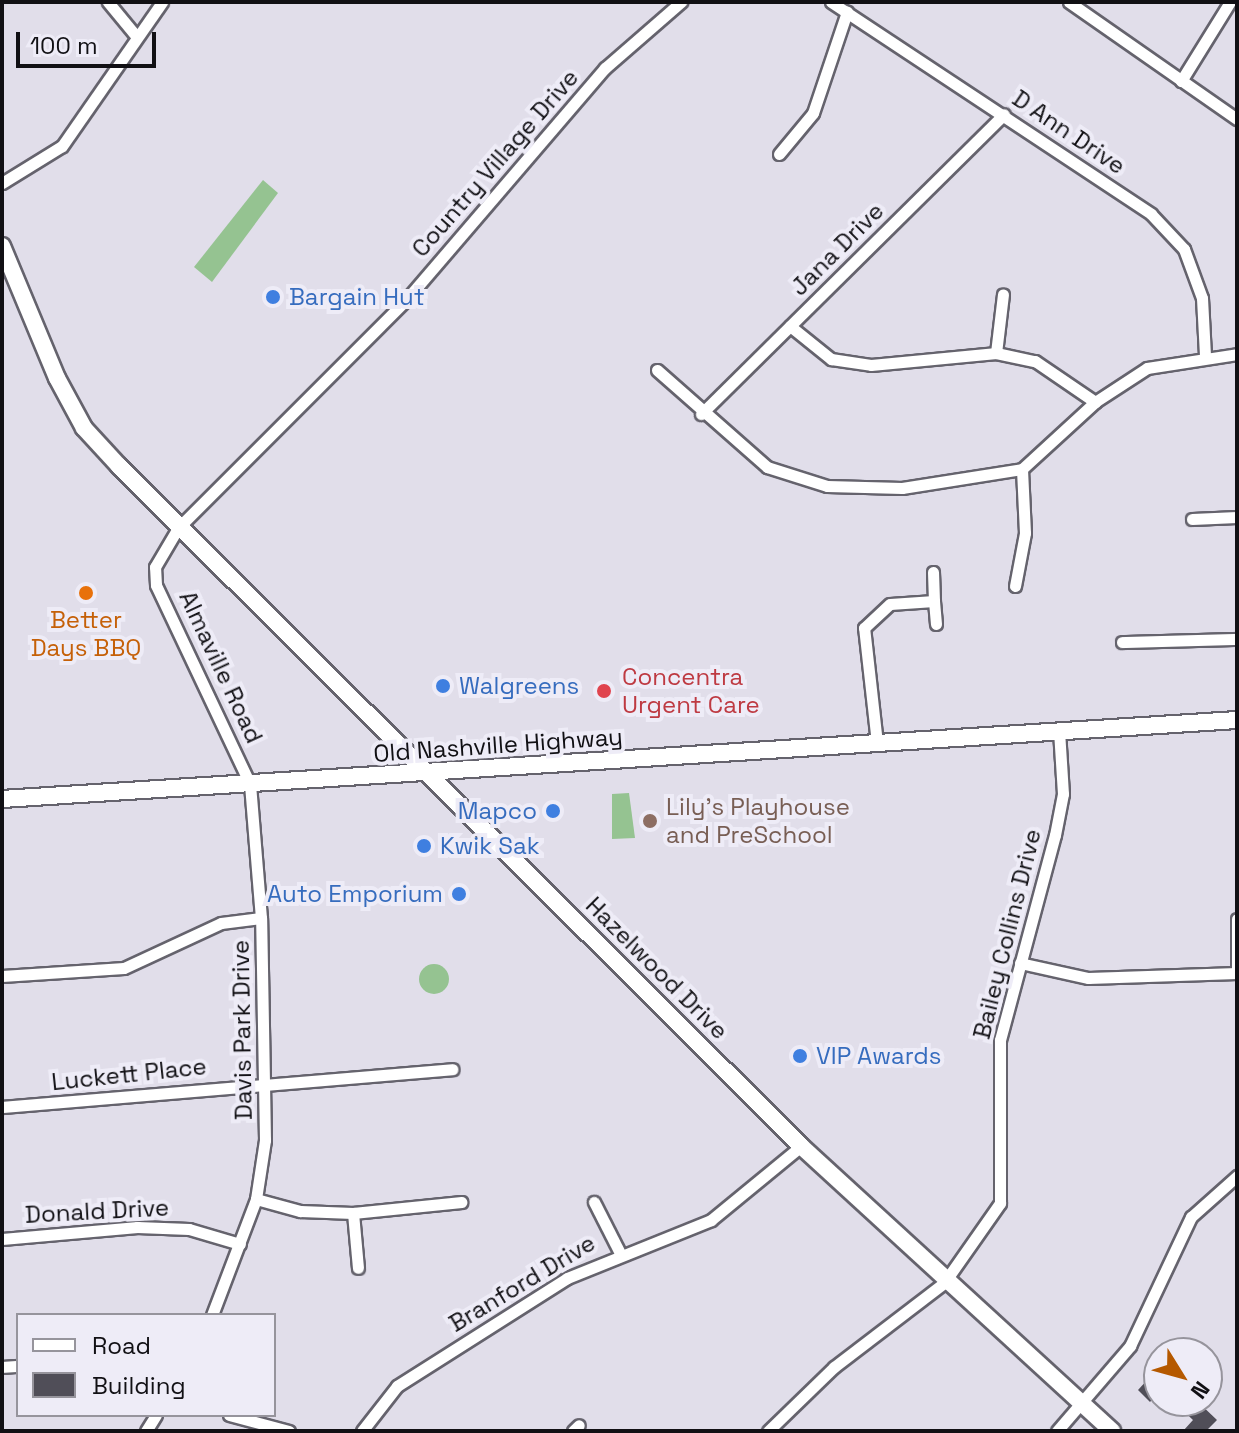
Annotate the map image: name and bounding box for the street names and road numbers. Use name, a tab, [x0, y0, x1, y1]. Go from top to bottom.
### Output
street label: Country Village Drive	[406, 63, 584, 263]
street label: D Ann Drive	[1007, 84, 1131, 180]
street label: Jana Drive	[785, 197, 889, 301]
street label: Almaville Road	[173, 586, 269, 748]
street label: Old Nashville Highway	[372, 722, 624, 768]
street label: Bailey Collins Drive	[967, 826, 1047, 1042]
street label: Hazelwood Drive	[580, 891, 734, 1045]
street label: Davis Park Drive	[226, 940, 258, 1120]
street label: Luckett Place	[50, 1052, 208, 1096]
street label: Donald Drive	[24, 1193, 170, 1229]
street label: Branford Drive	[444, 1228, 600, 1338]

